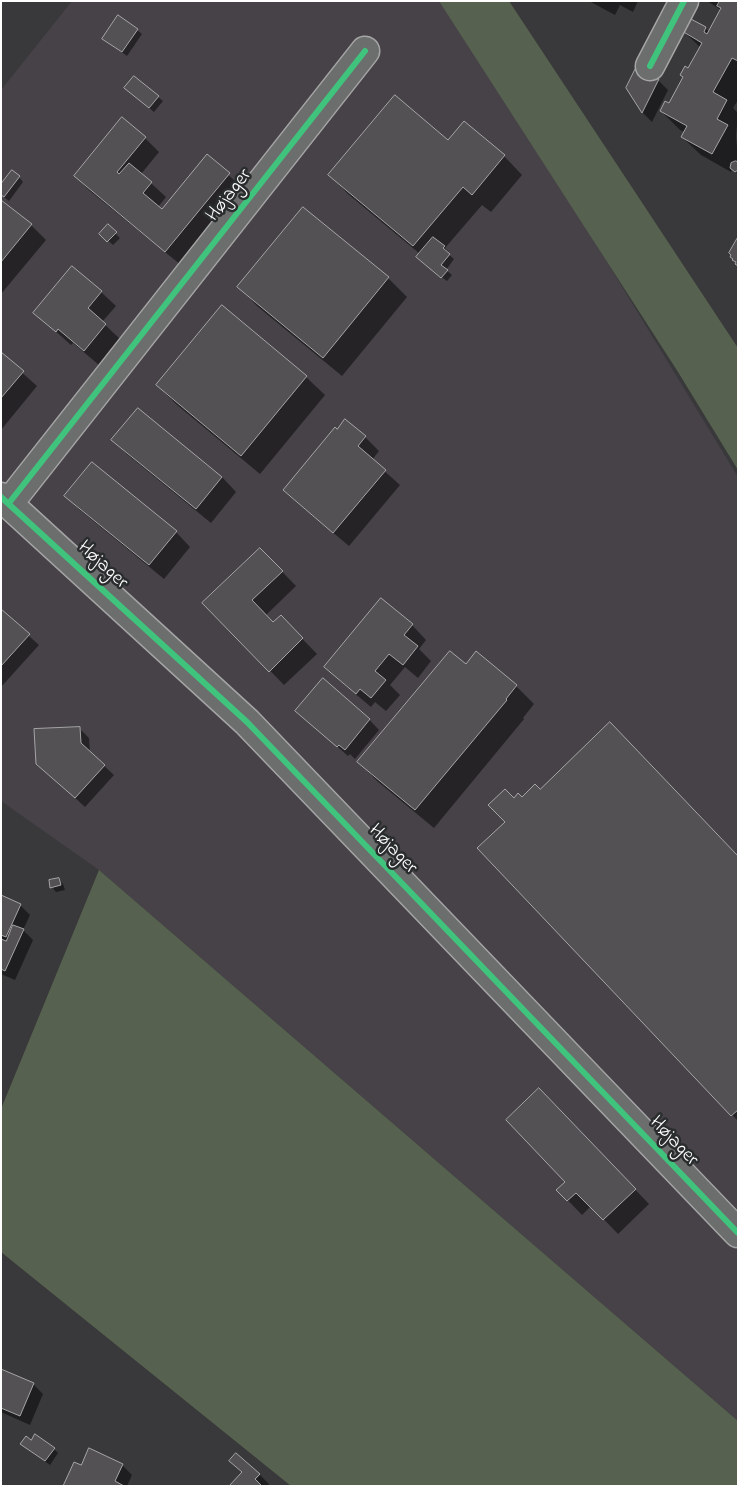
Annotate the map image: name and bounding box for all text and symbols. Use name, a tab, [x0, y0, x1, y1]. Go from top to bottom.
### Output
street label: Højager	[202, 165, 258, 227]
street label: Højager	[72, 537, 132, 595]
street label: Højager	[362, 820, 422, 880]
street label: Højager	[643, 1112, 703, 1172]

